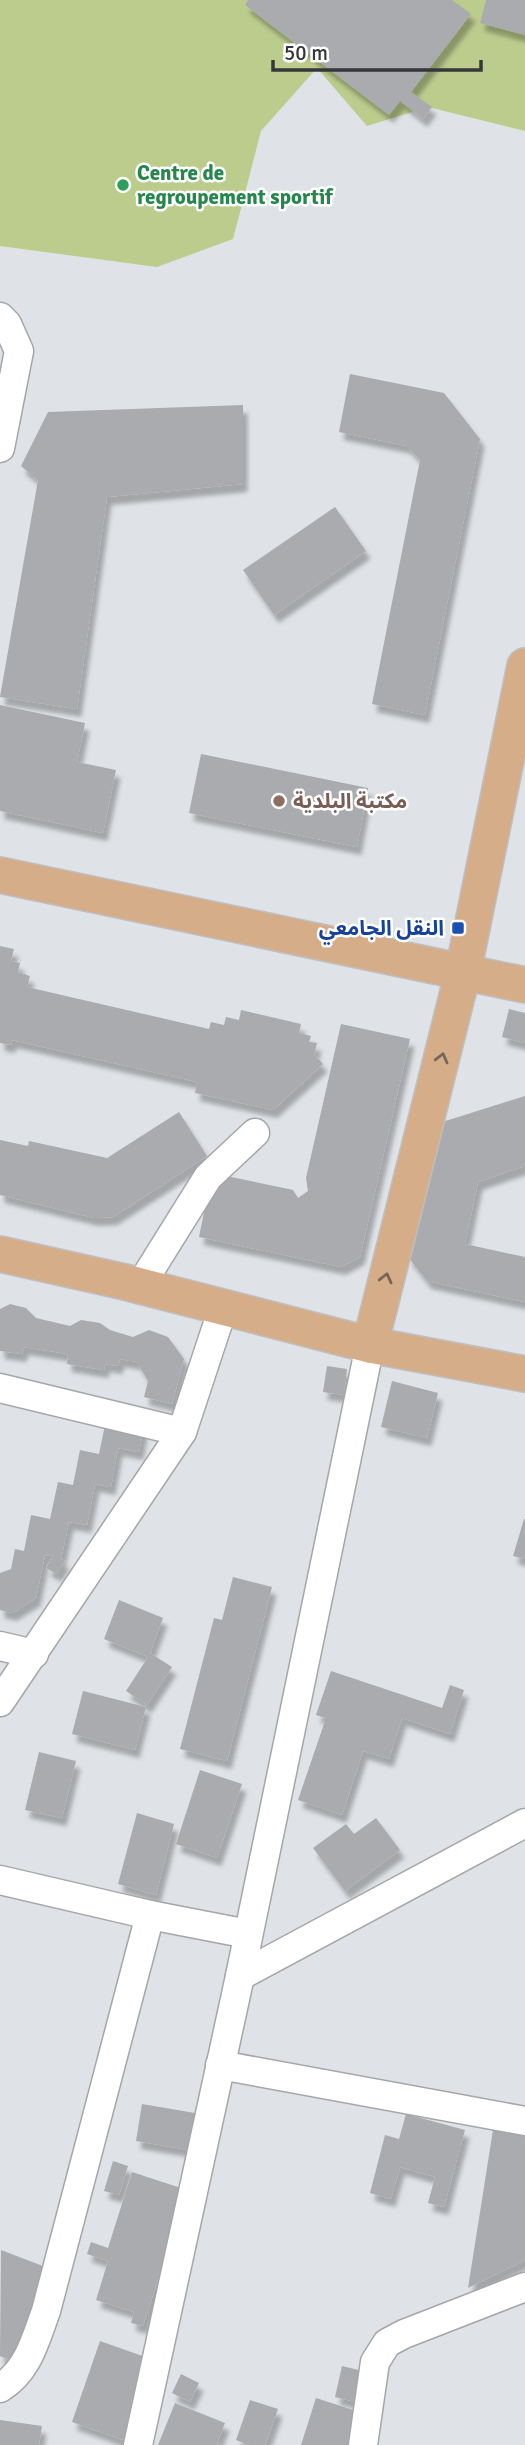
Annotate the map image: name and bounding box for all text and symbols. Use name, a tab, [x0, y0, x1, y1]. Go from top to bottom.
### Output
scale bar	[273, 28, 481, 72]
text: 50 m	[284, 40, 328, 66]
place label: Centre de regroupement sportif	[137, 160, 334, 210]
marker: Centre de regroupement sportif	[115, 177, 131, 193]
place label: مكتبة البلدية	[293, 788, 407, 814]
marker: مكتبة البلدية	[271, 793, 287, 809]
place label: النقل الجامعي	[319, 915, 444, 945]
marker: النقل الجامعي	[450, 920, 466, 936]
one-way arrow	[434, 1052, 448, 1064]
one-way arrow	[378, 1273, 392, 1285]

